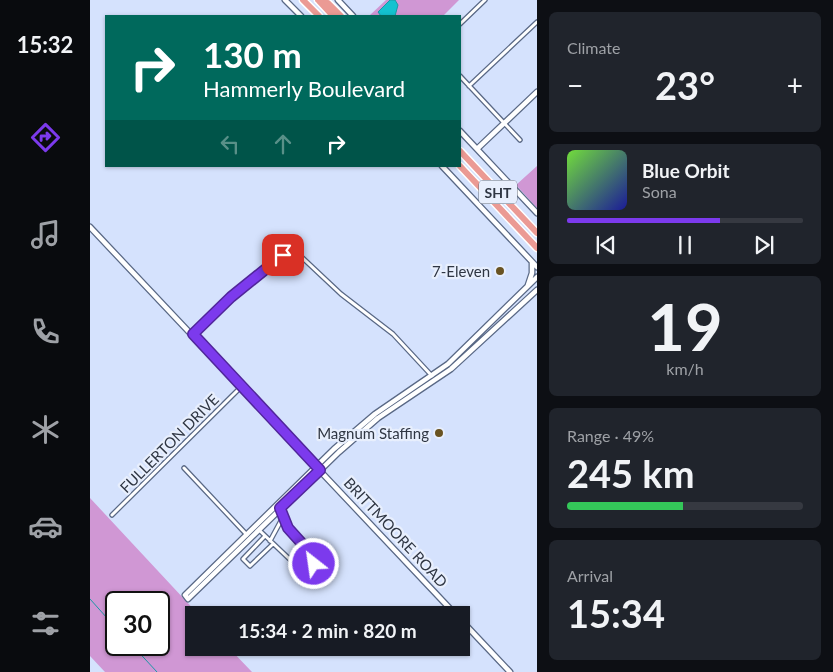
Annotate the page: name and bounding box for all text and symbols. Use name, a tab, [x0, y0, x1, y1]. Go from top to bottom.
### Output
text: 15:32	[17, 31, 73, 58]
text: 130 m	[203, 33, 302, 75]
icon: right	[120, 35, 185, 100]
text: Climate	[567, 38, 620, 57]
text: 23°	[655, 62, 715, 108]
text: −	[567, 68, 583, 102]
text: +	[787, 68, 803, 102]
text: Hammerly Boulevard	[203, 75, 405, 102]
icon: directions	[28, 120, 63, 155]
icon: left	[216, 130, 244, 158]
icon: ahead	[269, 130, 297, 158]
icon: right	[322, 130, 350, 158]
text: Blue Orbit	[642, 159, 730, 182]
road number: SHT	[479, 180, 517, 203]
text: Sona	[642, 182, 677, 201]
icon: music	[28, 217, 63, 252]
icon: previous	[592, 231, 620, 259]
icon: pause	[671, 231, 699, 259]
icon: next	[750, 231, 778, 259]
pin	[262, 234, 304, 276]
icon: arrive	[269, 241, 297, 269]
place label: 7-Eleven	[432, 262, 490, 280]
marker: 7-Eleven	[494, 265, 506, 277]
text: 19	[647, 287, 723, 365]
icon: phone	[28, 314, 63, 349]
text: km/h	[666, 359, 704, 378]
street label: FULLERTON DRIVE	[116, 390, 222, 496]
icon: climate	[28, 412, 63, 447]
place label: Magnum Staffing	[317, 424, 429, 442]
text: Range · 49%	[567, 426, 654, 445]
marker: Magnum Staffing	[433, 427, 445, 439]
text: 245 km	[567, 450, 695, 496]
street label: BRITTMOORE ROAD	[341, 473, 451, 591]
icon: car	[28, 509, 63, 544]
position arrow	[287, 537, 339, 589]
text: Arrival	[567, 566, 613, 585]
text: 15:34	[567, 590, 665, 636]
speed limit sign: 30	[105, 591, 170, 656]
icon: filters	[28, 606, 63, 641]
text: 15:34 · 2 min · 820 m	[238, 619, 417, 642]

